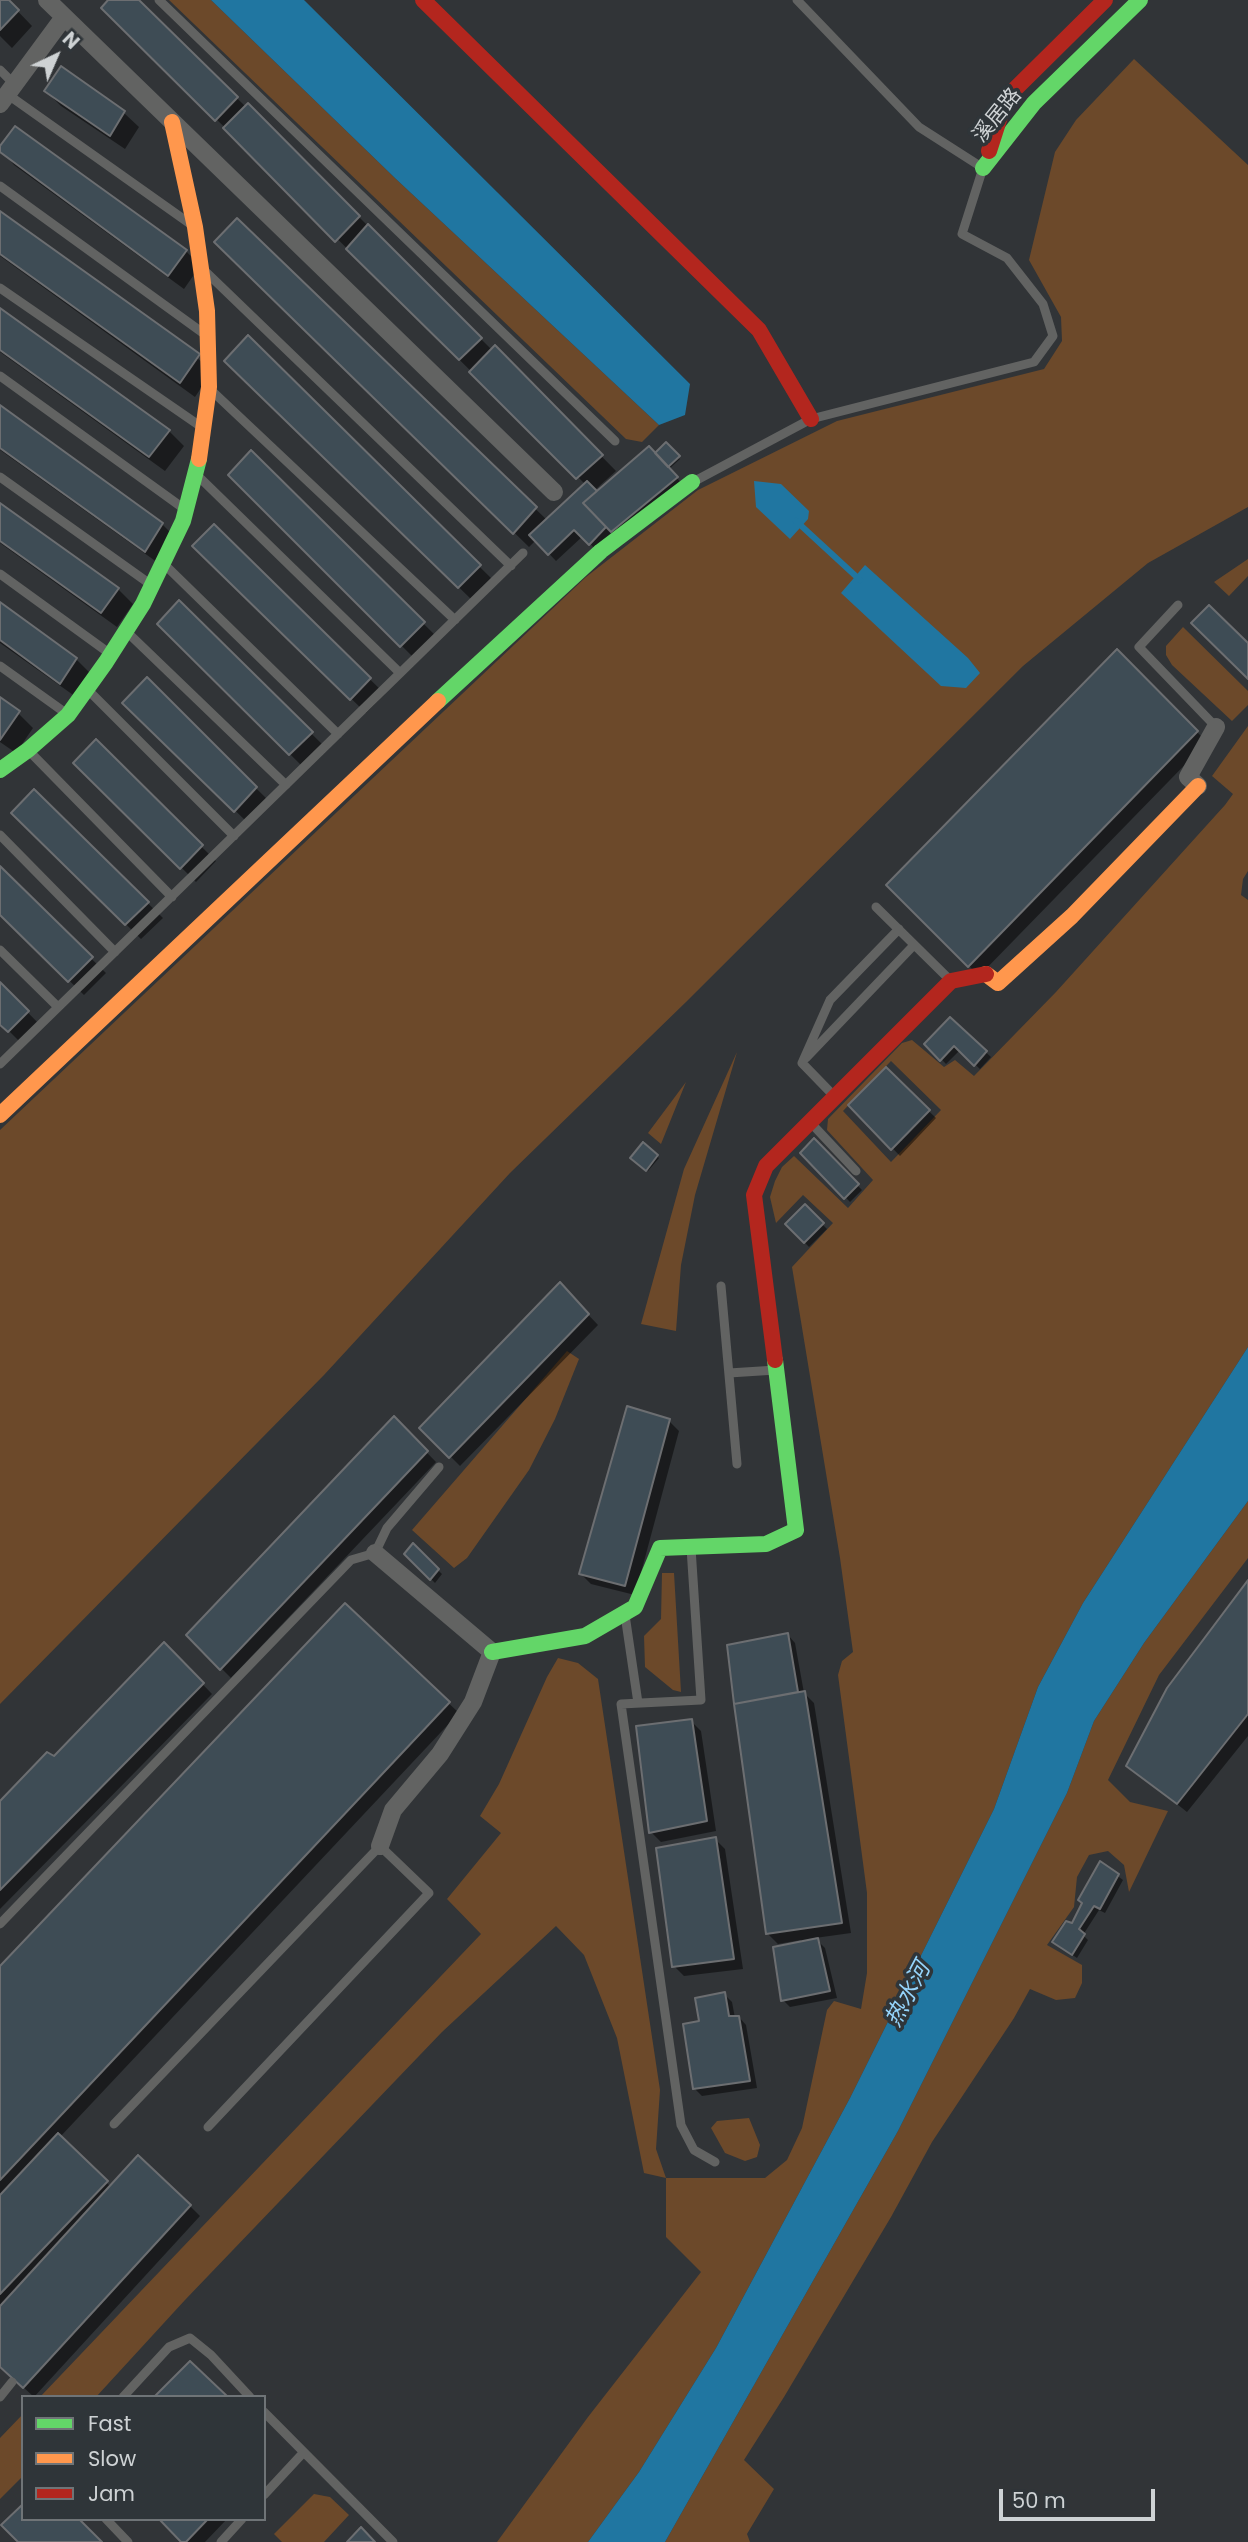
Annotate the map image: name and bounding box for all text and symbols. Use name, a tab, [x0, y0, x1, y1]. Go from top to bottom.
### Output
north arrow	[21, 21, 91, 91]
text: N	[56, 26, 85, 55]
street label: 溪居路	[968, 84, 1028, 148]
water label: 热水河	[881, 1958, 937, 2032]
legend	[21, 2395, 266, 2521]
text: Fast	[88, 2409, 131, 2438]
text: Slow	[88, 2444, 136, 2473]
scale bar	[1003, 2476, 1159, 2520]
text: Jam	[88, 2479, 135, 2508]
text: 50 m	[1012, 2486, 1066, 2515]

